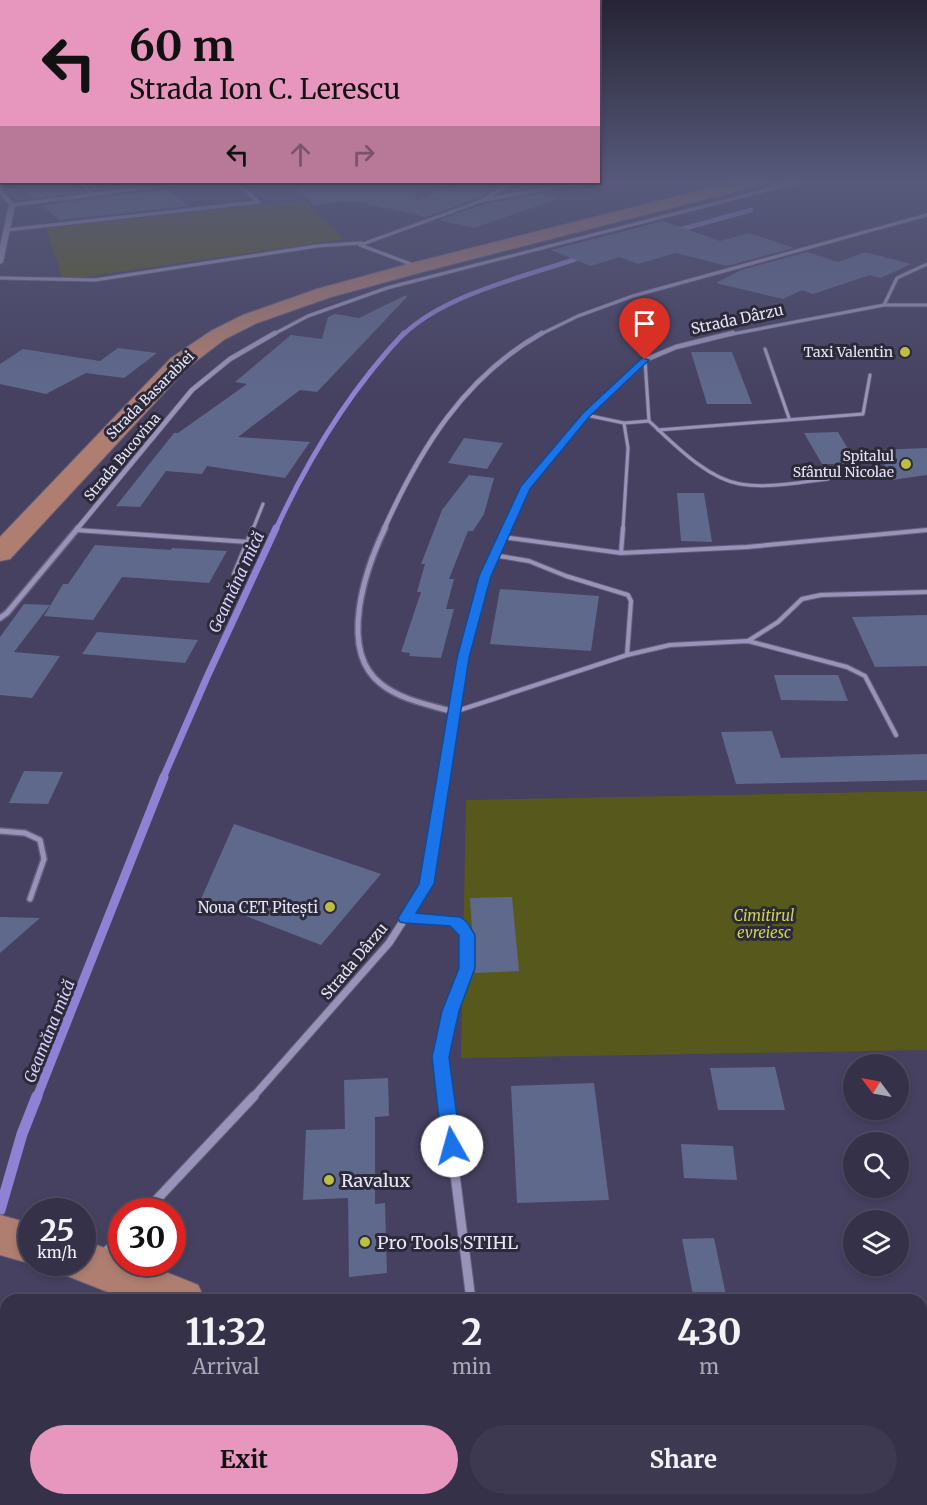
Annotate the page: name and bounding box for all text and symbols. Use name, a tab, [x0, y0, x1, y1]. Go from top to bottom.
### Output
text: 60 m	[129, 20, 235, 72]
icon: left	[30, 24, 108, 102]
text: Strada Ion C. Lerescu	[129, 72, 400, 106]
icon: left	[221, 138, 254, 171]
icon: ahead	[284, 138, 317, 171]
icon: right	[347, 138, 380, 171]
pin	[619, 298, 670, 360]
street label: Strada Dârzu	[689, 300, 785, 338]
icon: arrive	[628, 307, 661, 340]
place label: Taxi Valentin	[803, 343, 893, 361]
marker: Taxi Valentin	[898, 345, 912, 359]
street label: Strada Basarabiei	[102, 347, 198, 443]
street label: Strada Bucovina	[80, 409, 164, 505]
place label: Spitalul Sfântul Nicolae	[793, 447, 895, 481]
marker: Spitalul Sfântul Nicolae	[899, 457, 913, 471]
water label: Geamăna mică	[204, 528, 268, 636]
place label: Noua CET Pitești	[198, 898, 318, 918]
marker: Noua CET Pitești	[323, 900, 337, 914]
park label: Cimitirul evreiesc	[734, 906, 794, 942]
street label: Strada Dârzu	[317, 919, 391, 1003]
water label: Geamăna mică	[19, 977, 79, 1085]
north arrow	[843, 1054, 909, 1120]
map controls	[843, 1054, 909, 1276]
position arrow	[420, 1114, 484, 1178]
button: search	[843, 1132, 909, 1198]
place label: Ravalux	[341, 1169, 411, 1192]
marker: Ravalux	[322, 1173, 336, 1187]
speed limit sign: 30	[108, 1198, 186, 1276]
button: layers	[843, 1210, 909, 1276]
text: 25	[40, 1211, 74, 1249]
place label: Pro Tools STIHL	[377, 1231, 518, 1254]
marker: Pro Tools STIHL	[358, 1235, 372, 1249]
text: km/h	[37, 1243, 77, 1262]
text: 11:32	[185, 1310, 267, 1355]
text: 2	[461, 1310, 482, 1355]
text: 430	[677, 1310, 742, 1355]
text: Arrival	[193, 1354, 259, 1379]
text: min	[452, 1354, 492, 1379]
text: m	[699, 1354, 719, 1379]
button: Exit	[30, 1425, 458, 1494]
button: Share	[470, 1425, 897, 1494]

